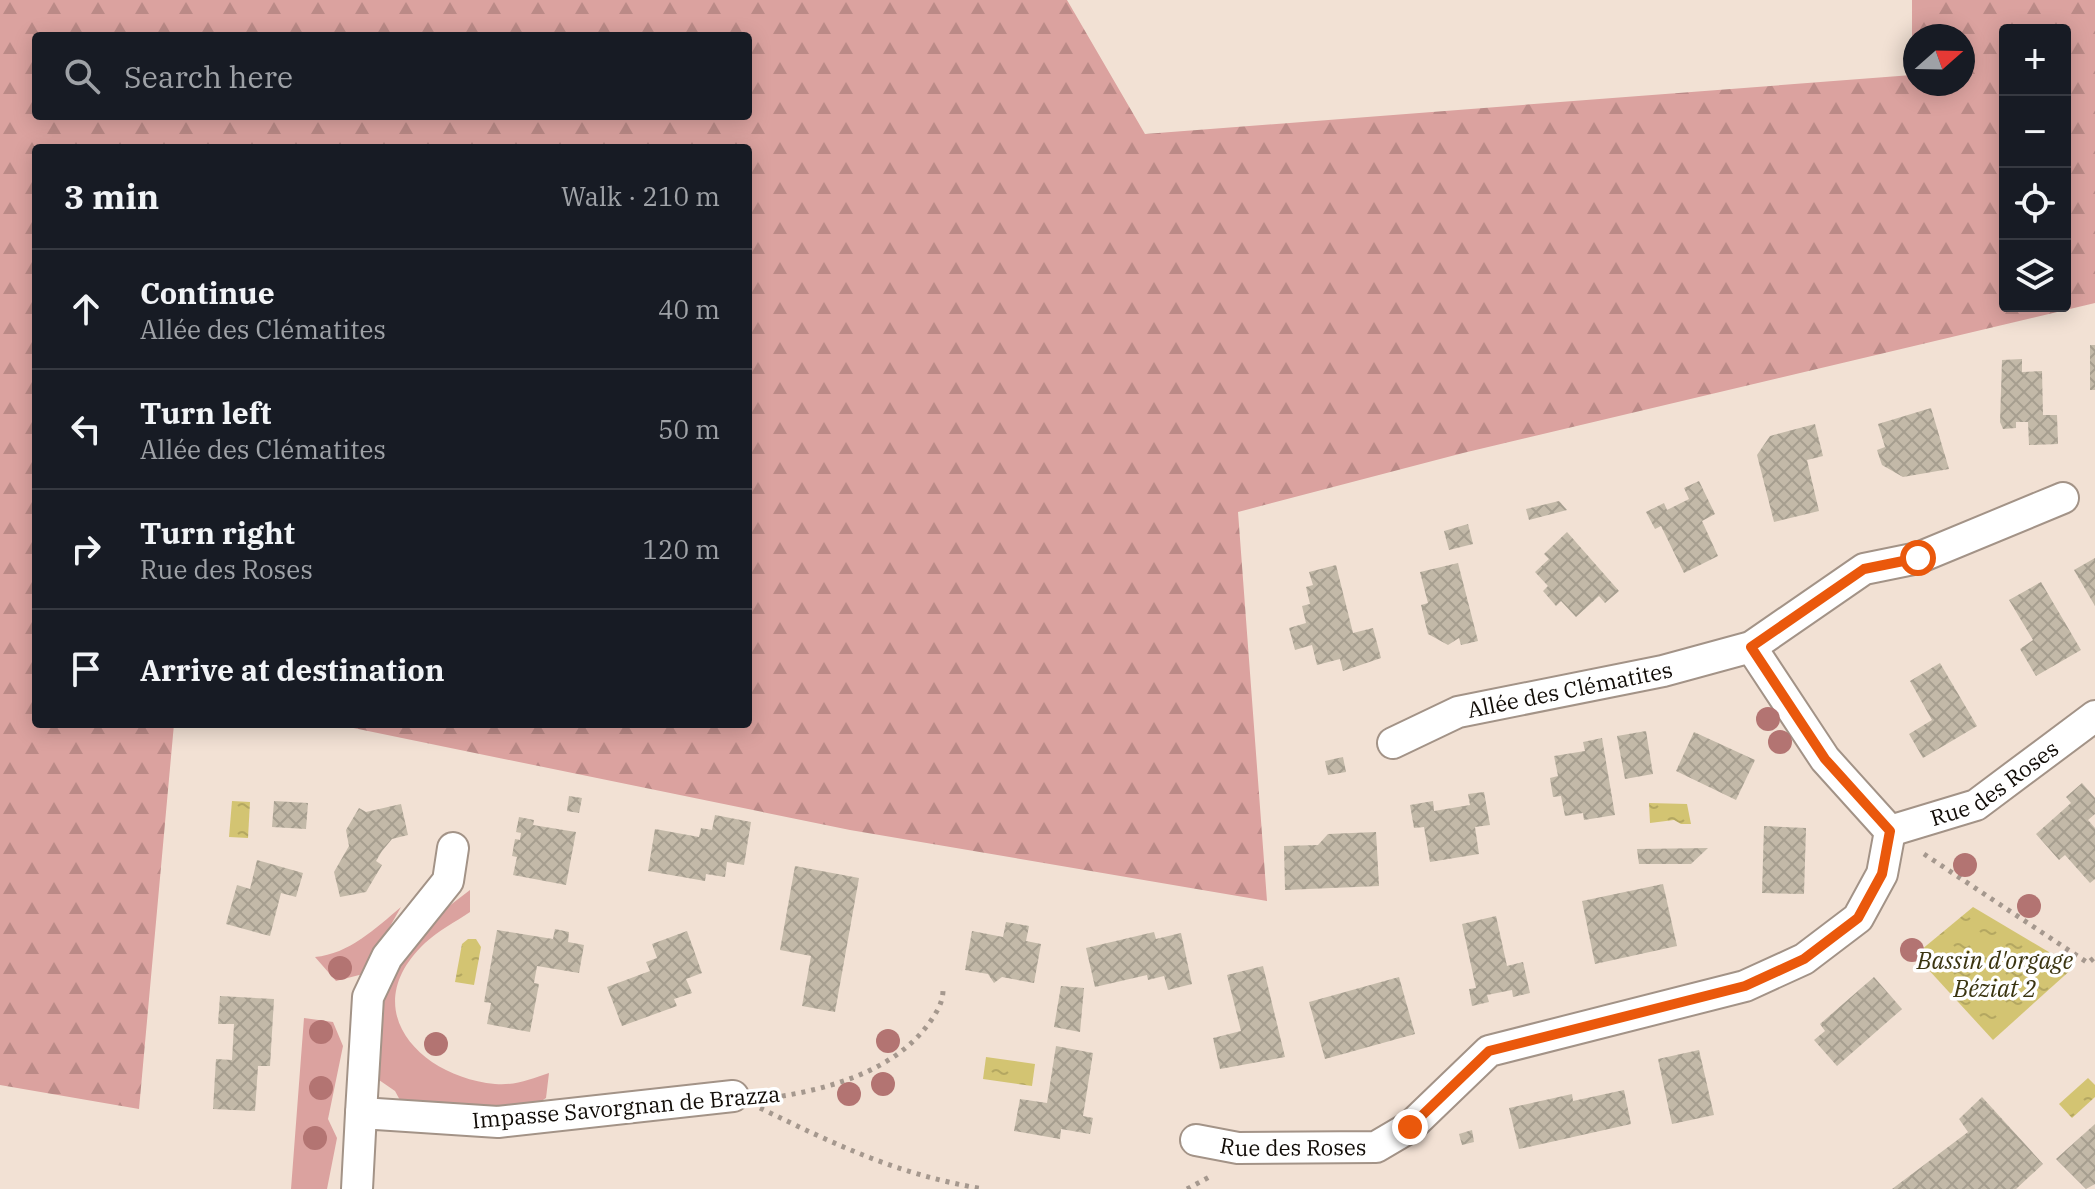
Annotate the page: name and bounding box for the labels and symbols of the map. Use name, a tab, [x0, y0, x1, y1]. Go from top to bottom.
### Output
north arrow	[1903, 24, 1975, 96]
route start	[1900, 540, 1936, 576]
street label: Allée des Clématites	[1465, 654, 1675, 724]
street label: Rue des Roses	[1927, 733, 2064, 832]
water label: Bassin d'orgage Béziat 2	[1916, 944, 2074, 1004]
street label: Impasse Savorgnan de Brazza	[471, 1079, 781, 1134]
route end	[1392, 1109, 1428, 1145]
street label: Rue des Roses	[1218, 1130, 1367, 1162]

